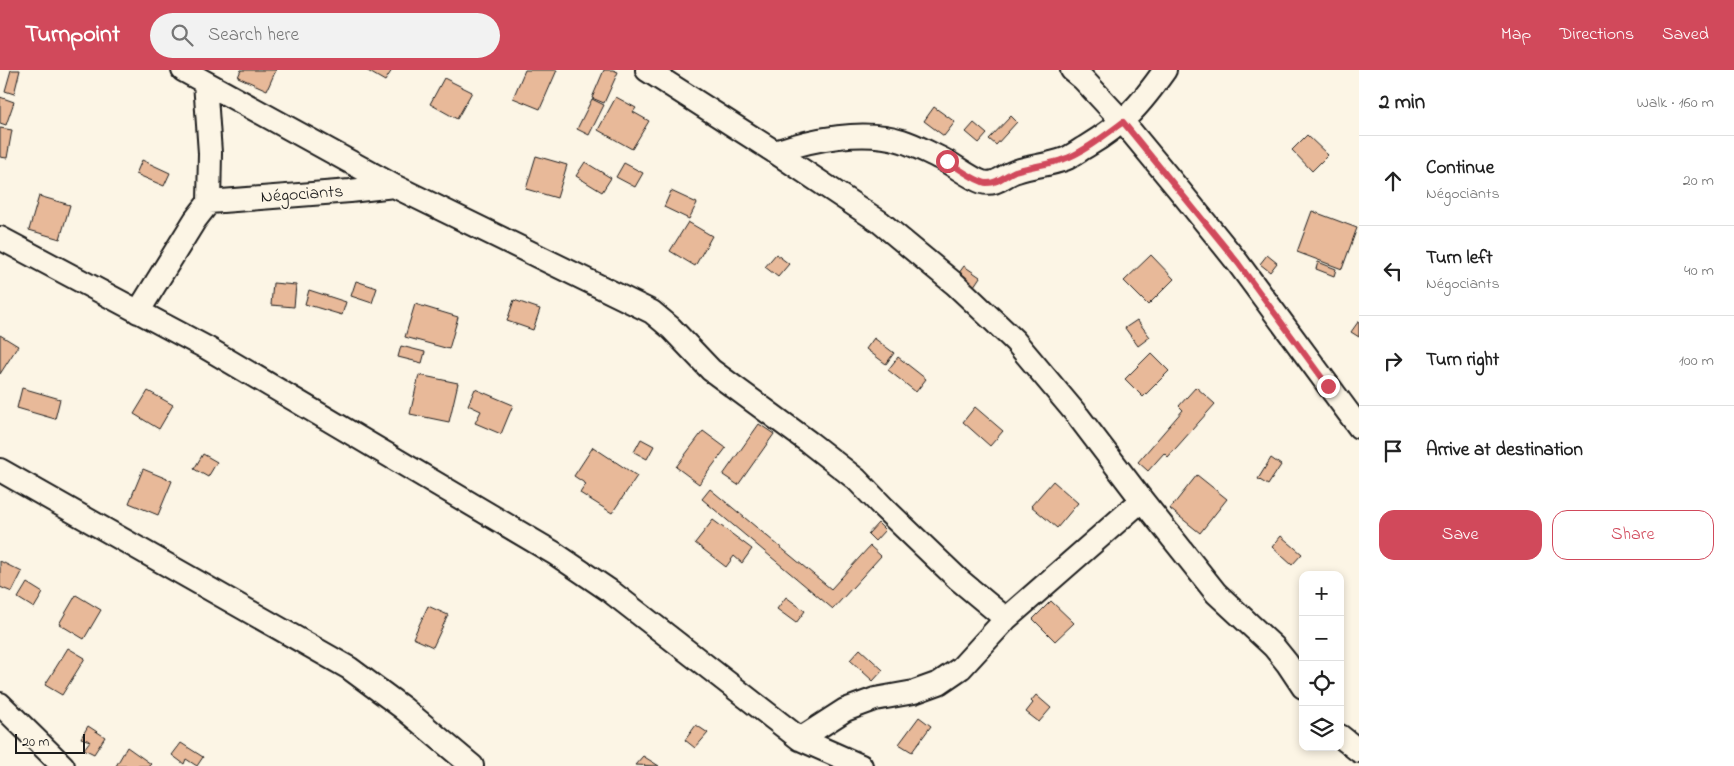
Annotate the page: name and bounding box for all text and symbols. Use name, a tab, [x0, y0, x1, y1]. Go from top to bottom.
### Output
search box	[150, 13, 500, 58]
text: Turnpoint	[25, 18, 120, 53]
icon: search	[168, 21, 196, 49]
text: Search here	[208, 22, 299, 49]
text: Map	[1501, 22, 1531, 48]
text: Directions	[1559, 22, 1634, 48]
text: Saved	[1662, 22, 1709, 48]
text: 2 min	[1379, 88, 1425, 118]
text: Walk · 160 m	[1636, 91, 1714, 115]
route start	[936, 150, 959, 173]
text: Continue	[1426, 155, 1494, 182]
icon: ahead	[1379, 167, 1407, 195]
text: 20 m	[1683, 169, 1714, 193]
street label: Négociants	[260, 179, 344, 212]
text: Négociants	[1426, 182, 1500, 206]
text: Turn left	[1426, 245, 1493, 272]
icon: left	[1379, 257, 1407, 285]
text: 40 m	[1684, 259, 1714, 283]
text: Négociants	[1426, 272, 1500, 296]
icon: right	[1379, 347, 1407, 375]
text: Turn right	[1426, 347, 1499, 374]
text: 100 m	[1679, 349, 1714, 373]
route end	[1317, 375, 1340, 398]
icon: arrive	[1379, 437, 1407, 465]
text: Arrive at destination	[1426, 437, 1583, 464]
button: Save	[1379, 510, 1542, 560]
button: Share	[1552, 510, 1714, 560]
map controls	[1299, 571, 1344, 751]
button: +	[1299, 571, 1344, 616]
button: −	[1299, 616, 1344, 661]
button: locate	[1299, 661, 1344, 706]
button: layers	[1299, 706, 1344, 751]
scale bar	[15, 731, 85, 754]
text: 20 m	[22, 732, 49, 753]

